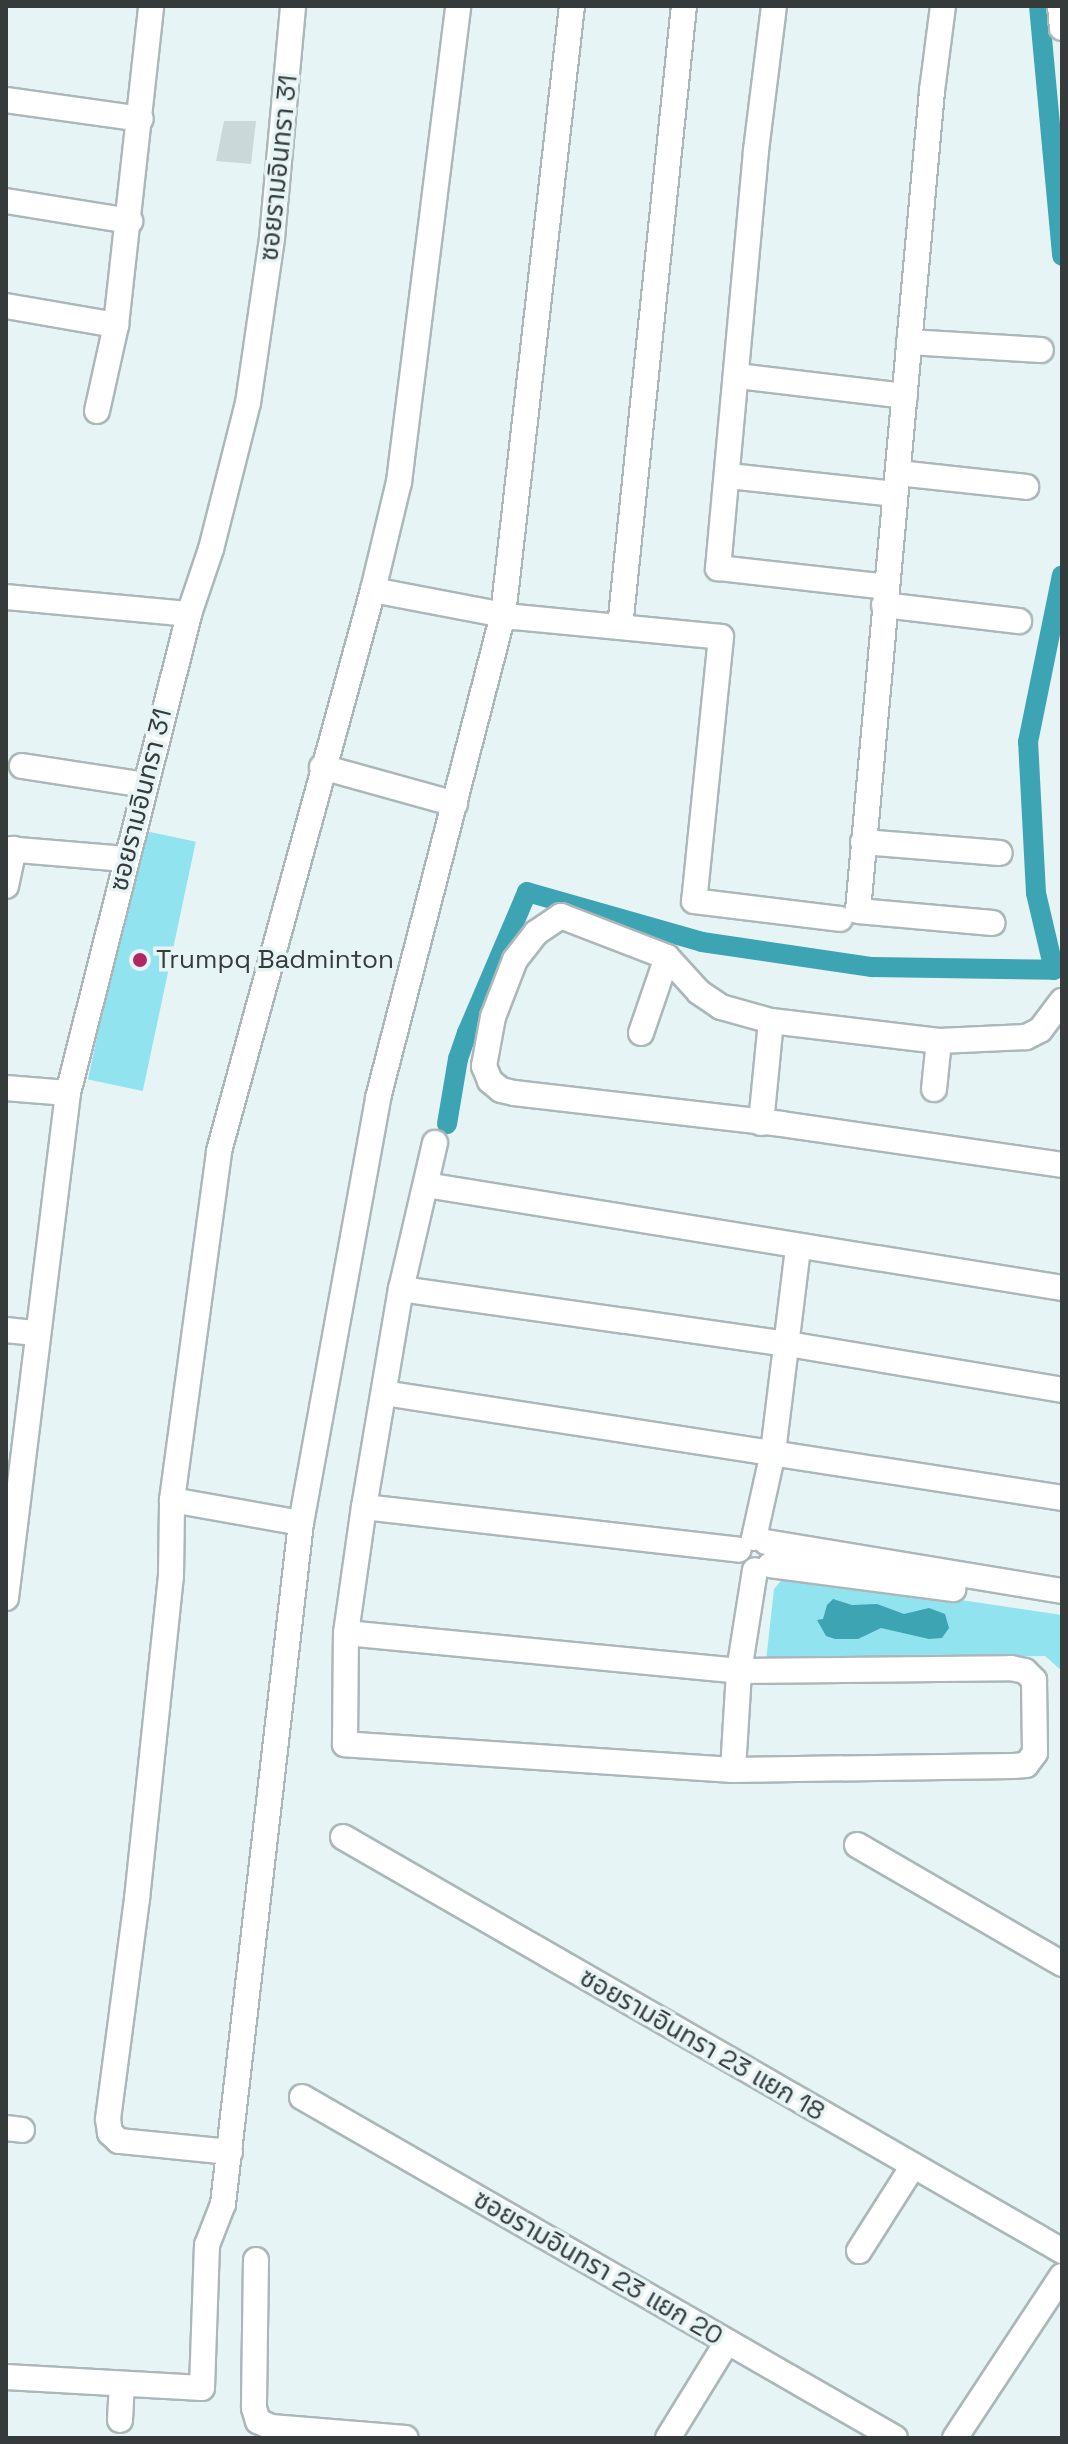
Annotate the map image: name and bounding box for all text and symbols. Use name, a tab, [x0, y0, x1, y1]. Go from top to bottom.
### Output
street label: ซอยรามอินทรา 31	[254, 73, 304, 263]
street label: ซอยรามอินทรา 31	[103, 706, 179, 894]
place label: Trumpq Badminton	[156, 944, 394, 976]
marker: Trumpq Badminton	[131, 951, 149, 969]
street label: ซอยรามอินทรา 23 แยก 18	[574, 1962, 830, 2128]
street label: ซอยรามอินทรา 23 แยก 20	[468, 2184, 728, 2352]

